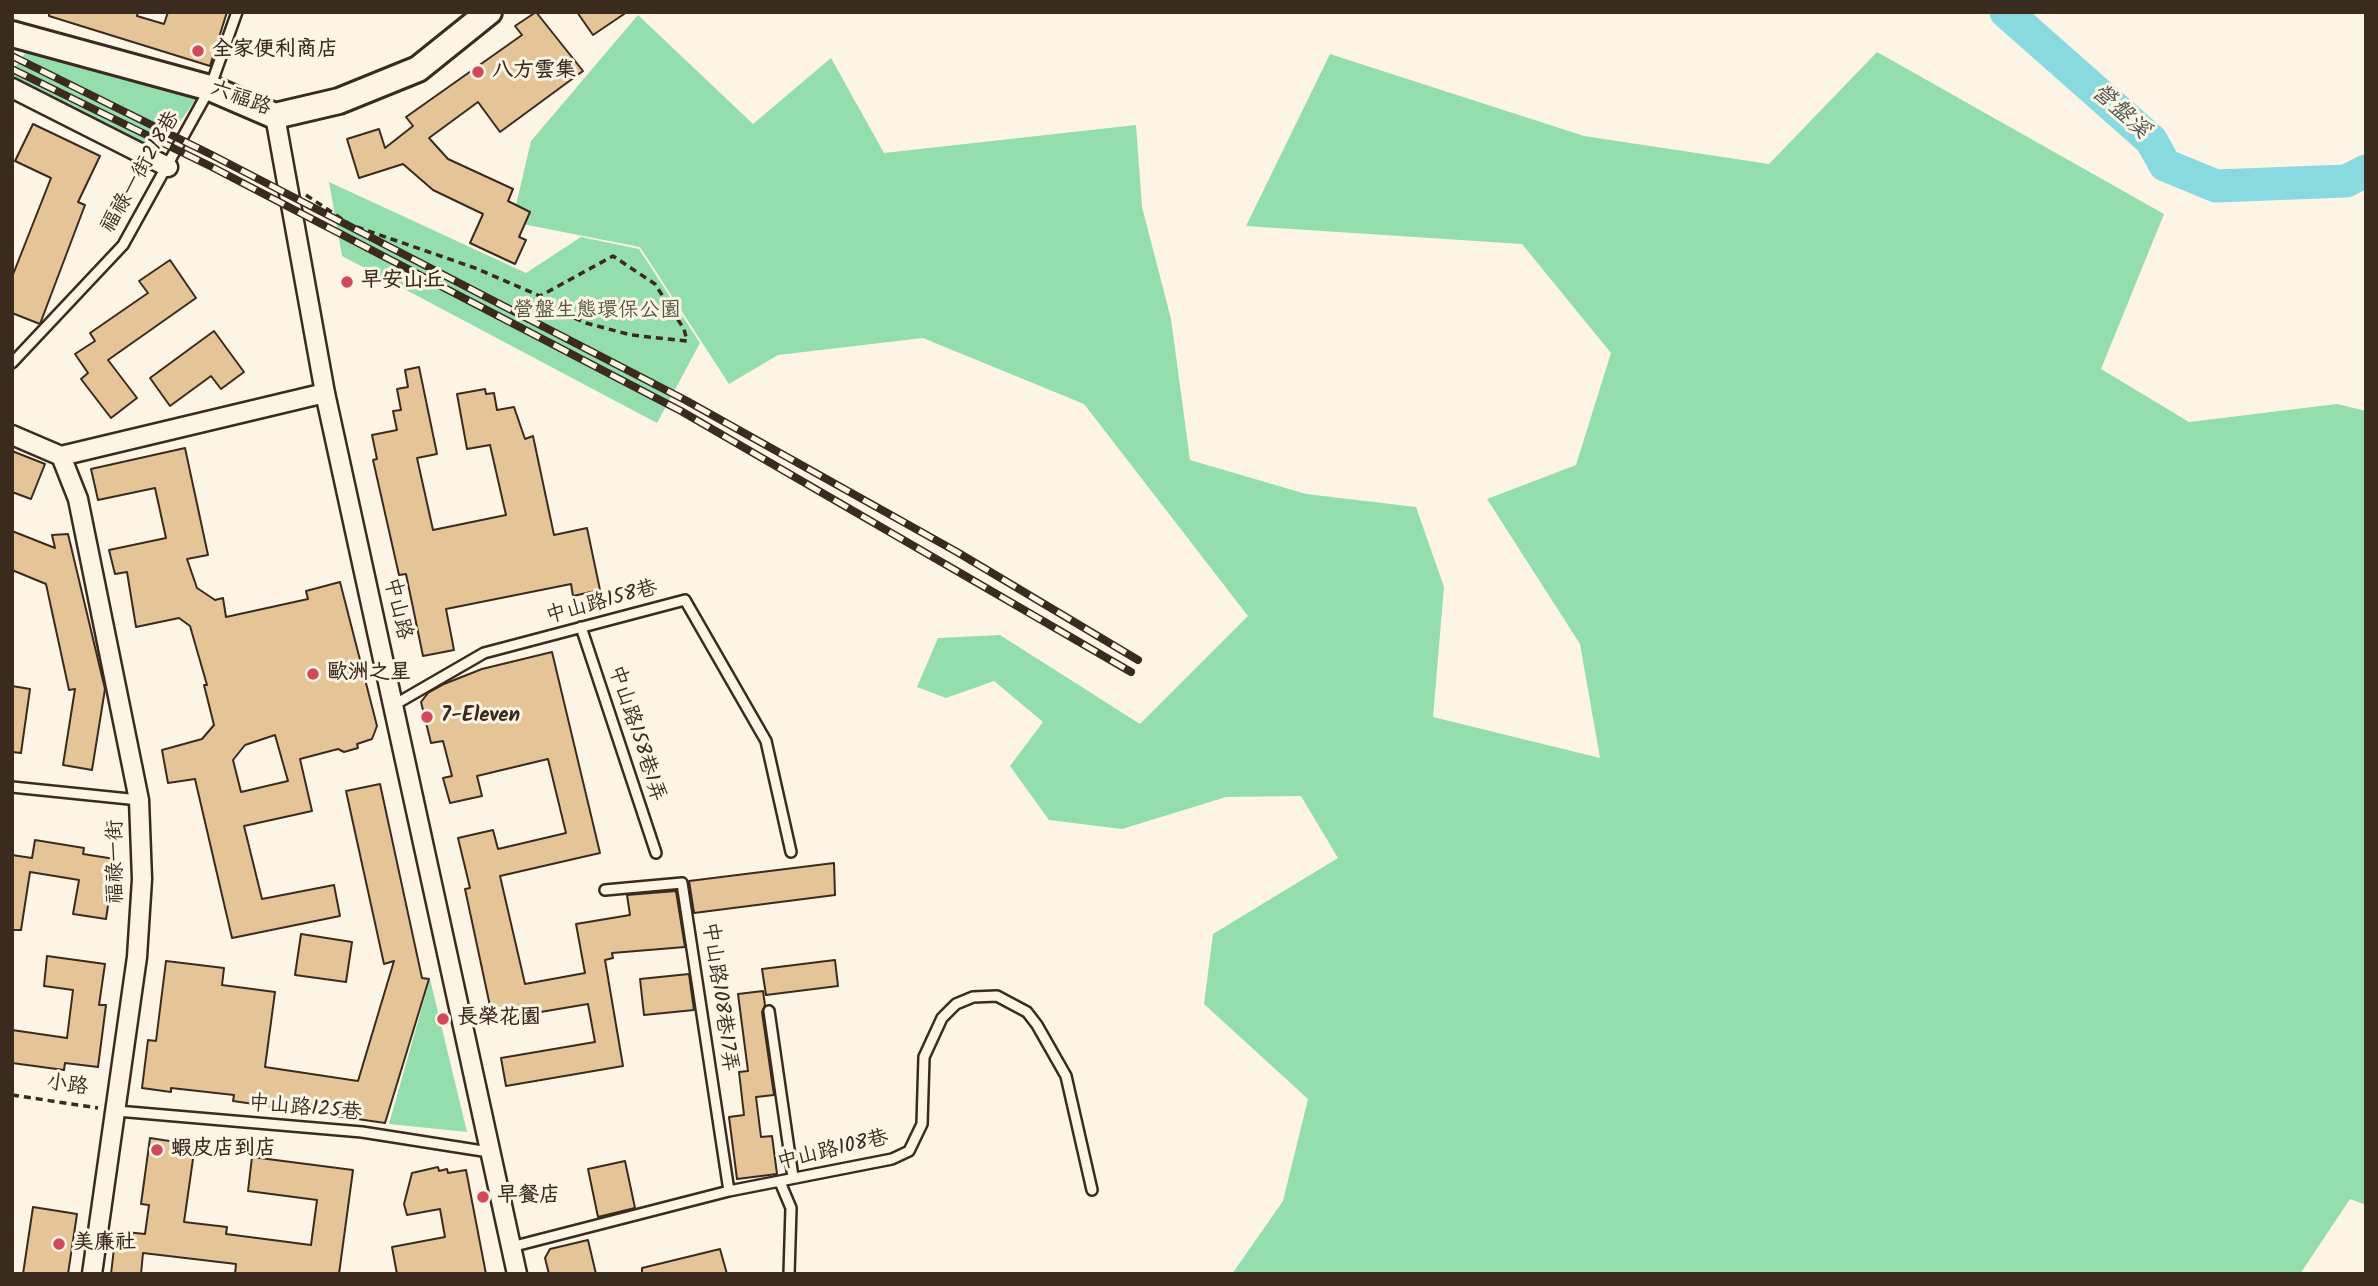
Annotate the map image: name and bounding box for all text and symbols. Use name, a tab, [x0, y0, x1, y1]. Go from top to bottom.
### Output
place label: 全家便利商店	[212, 38, 338, 64]
marker: 全家便利商店	[190, 43, 206, 59]
place label: 八方雲集	[492, 59, 576, 85]
marker: 八方雲集	[470, 64, 486, 80]
street label: 六福路	[206, 77, 274, 123]
water label: 營盤溪	[2084, 80, 2154, 146]
street label: 福祿一街218巷	[97, 108, 187, 238]
place label: 早安山丘	[361, 269, 445, 295]
marker: 早安山丘	[339, 274, 355, 290]
park label: 營盤生態環保公園	[513, 299, 681, 325]
street label: 中山路	[377, 575, 415, 643]
street label: 中山路158巷	[543, 577, 661, 631]
place label: 歐洲之星	[327, 661, 411, 687]
street label: 中山路158巷1弄	[601, 663, 669, 805]
marker: 歐洲之星	[305, 666, 321, 682]
place label: 7-Eleven	[441, 704, 520, 730]
marker: 7-Eleven	[419, 709, 435, 725]
street label: 福祿一街	[104, 820, 130, 904]
street label: 中山路108巷17弄	[695, 920, 741, 1074]
place label: 長榮花園	[457, 1006, 541, 1032]
marker: 長榮花園	[435, 1011, 451, 1027]
street label: 小路	[44, 1072, 90, 1102]
street label: 中山路125巷	[247, 1092, 363, 1128]
street label: 中山路108巷	[775, 1127, 891, 1177]
place label: 蝦皮店到店	[171, 1137, 276, 1163]
marker: 蝦皮店到店	[149, 1142, 165, 1158]
place label: 早餐店	[497, 1184, 560, 1210]
marker: 早餐店	[475, 1189, 491, 1205]
place label: 美廉社	[73, 1231, 136, 1257]
marker: 美廉社	[51, 1236, 67, 1252]

